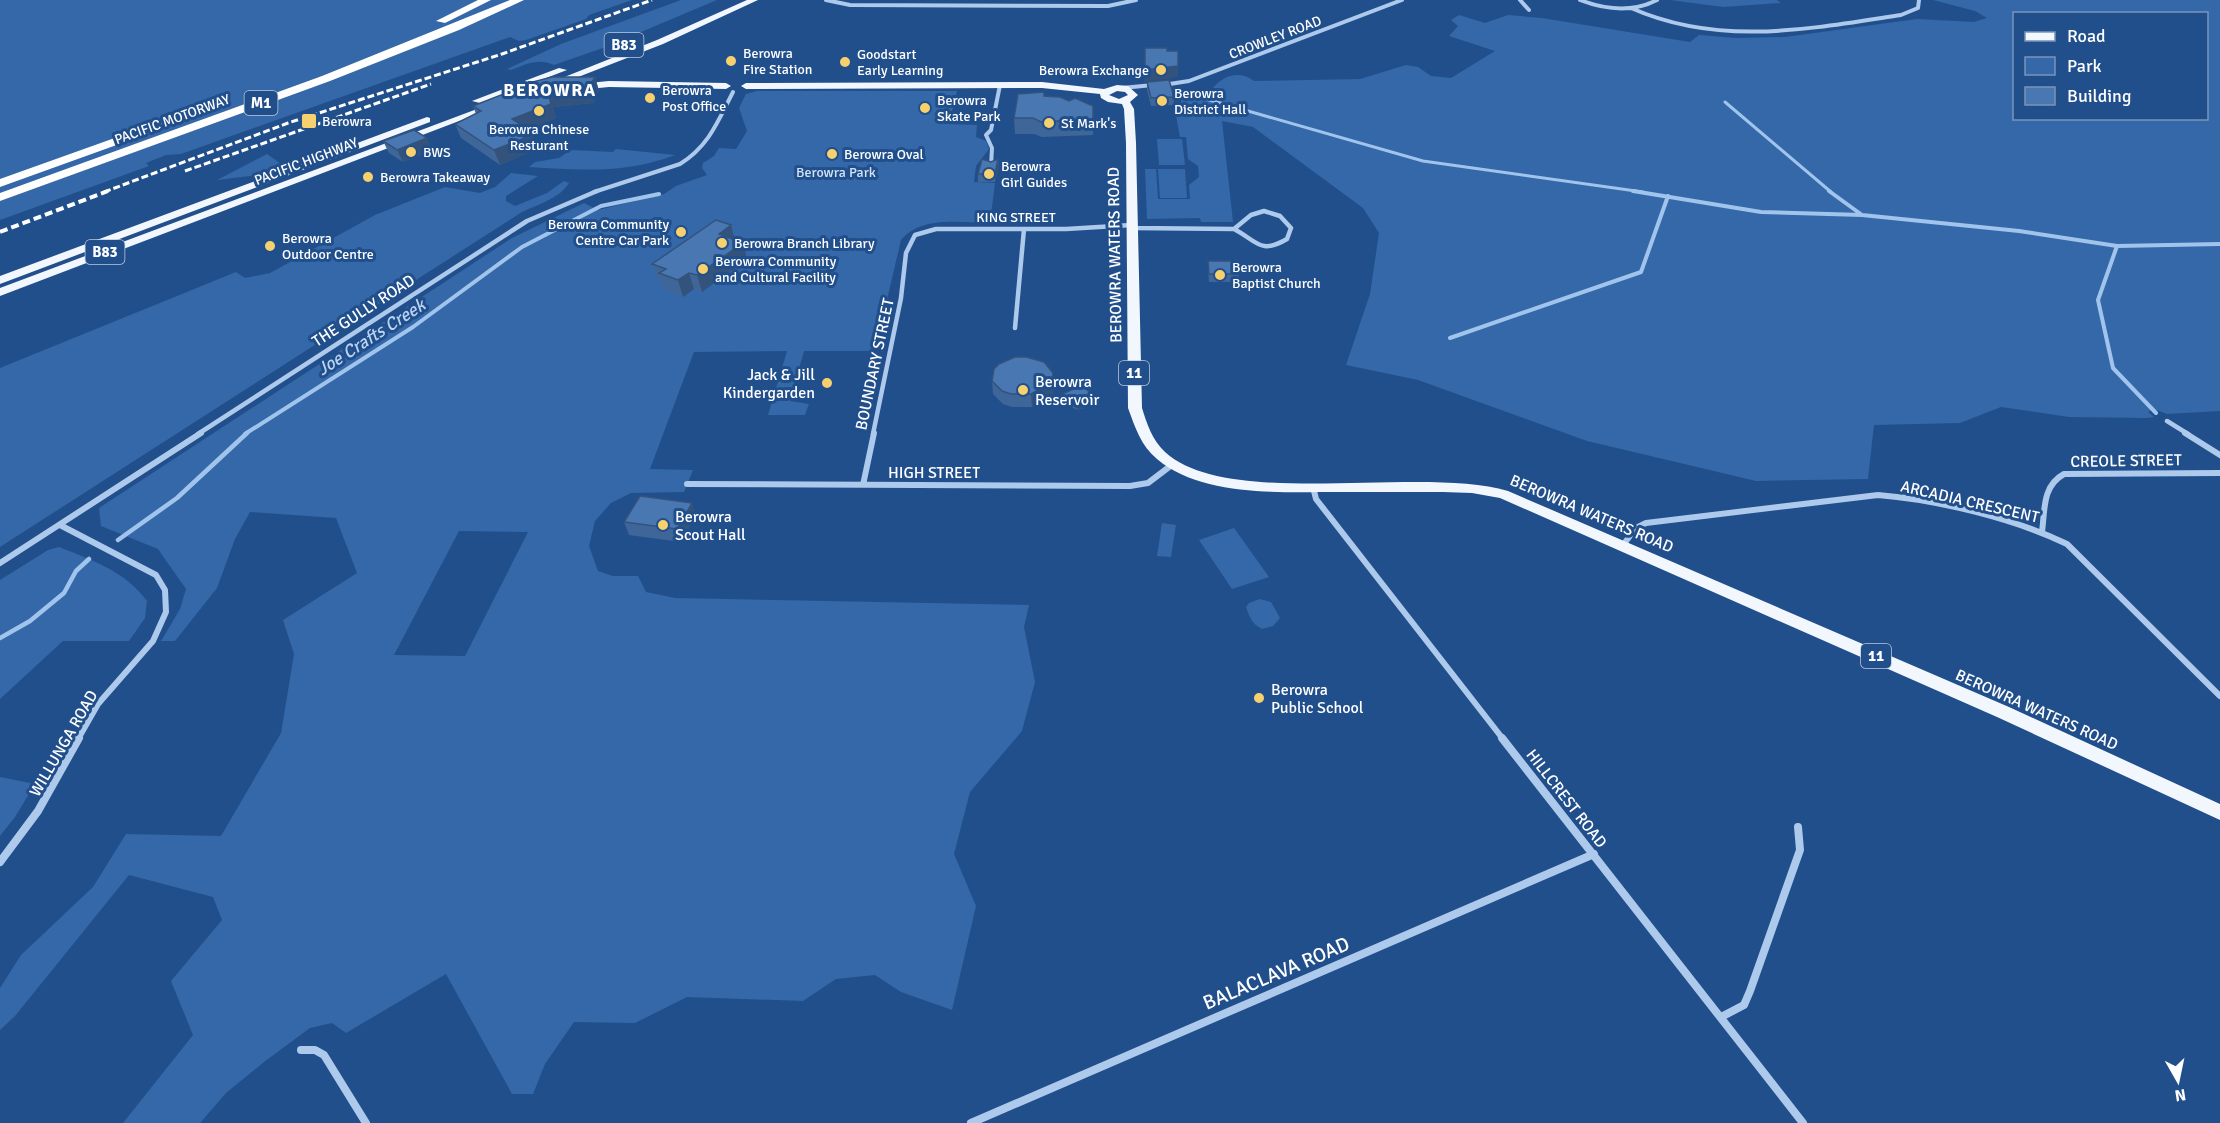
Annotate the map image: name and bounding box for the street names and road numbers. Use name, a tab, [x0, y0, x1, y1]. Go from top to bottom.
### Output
street label: CROWLEY ROAD	[1226, 12, 1324, 63]
road number: B83	[604, 33, 644, 57]
street label: PACIFIC MOTORWAY	[112, 91, 232, 148]
road number: M1	[244, 91, 278, 115]
street label: PACIFIC HIGHWAY	[252, 134, 360, 189]
street label: BEROWRA WATERS ROAD	[1103, 167, 1127, 343]
street label: KING STREET	[976, 209, 1056, 226]
road number: B83	[86, 240, 124, 264]
street label: THE GULLY ROAD	[308, 270, 419, 352]
street label: BOUNDARY STREET	[851, 296, 899, 432]
road number: 11	[1119, 361, 1149, 385]
street label: CREOLE STREET	[2070, 450, 2182, 472]
street label: HIGH STREET	[888, 463, 980, 483]
street label: BEROWRA WATERS ROAD	[1507, 470, 1676, 557]
street label: ARCADIA CRESCENT	[1899, 476, 2041, 528]
road number: 11	[1861, 644, 1891, 668]
street label: BEROWRA WATERS ROAD	[1952, 665, 2121, 755]
street label: WILLUNGA ROAD	[25, 687, 102, 800]
street label: HILLCREST ROAD	[1522, 745, 1611, 852]
street label: BALACLAVA ROAD	[1199, 931, 1353, 1016]

